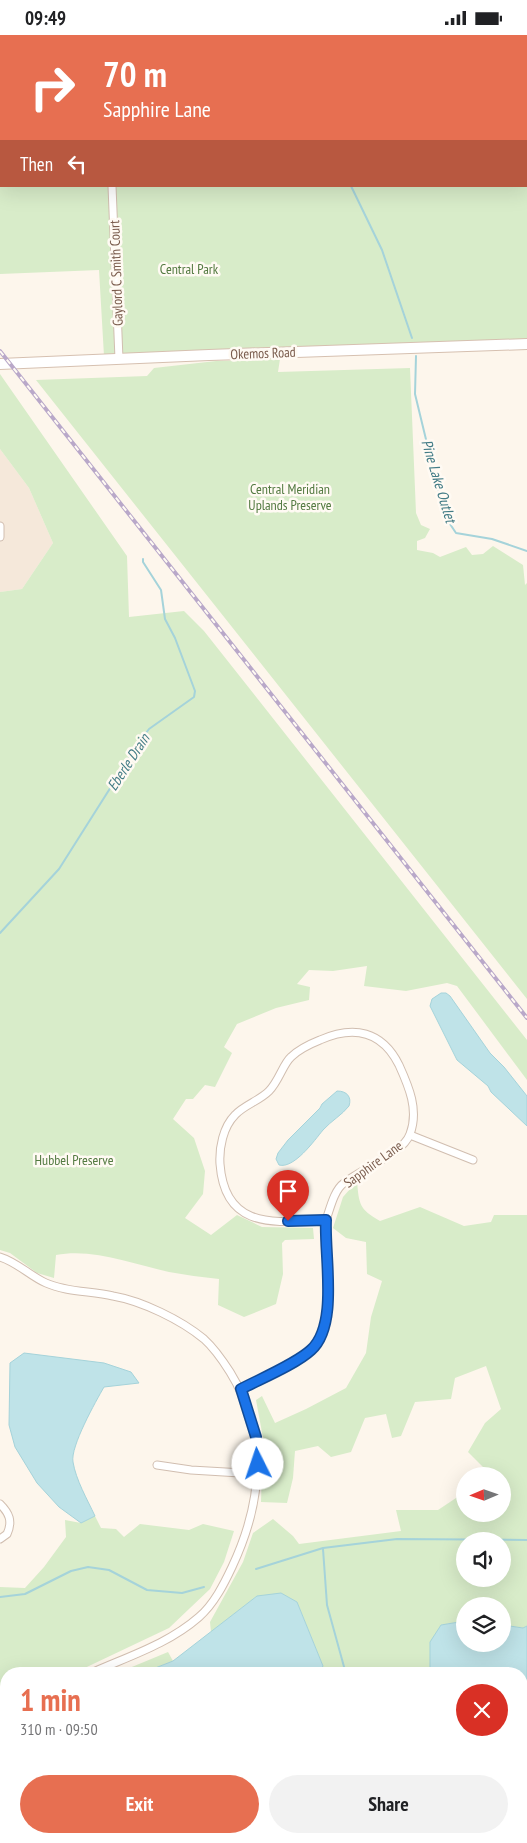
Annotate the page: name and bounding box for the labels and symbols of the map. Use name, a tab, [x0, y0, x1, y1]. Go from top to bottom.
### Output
street label: Gaylord C Smith Court	[105, 219, 127, 326]
park label: Central Park	[160, 260, 219, 278]
street label: Okemos Road	[230, 343, 296, 363]
water label: Pine Lake Outlet	[417, 437, 461, 527]
park label: Central Meridian Uplands Preserve	[248, 480, 332, 514]
water label: Eberle Drain	[103, 729, 154, 794]
street label: Sapphire Lane	[340, 1136, 406, 1191]
park label: Hubbel Preserve	[35, 1151, 114, 1169]
pin	[267, 1170, 309, 1221]
position arrow	[231, 1437, 283, 1489]
north arrow	[456, 1467, 511, 1523]

